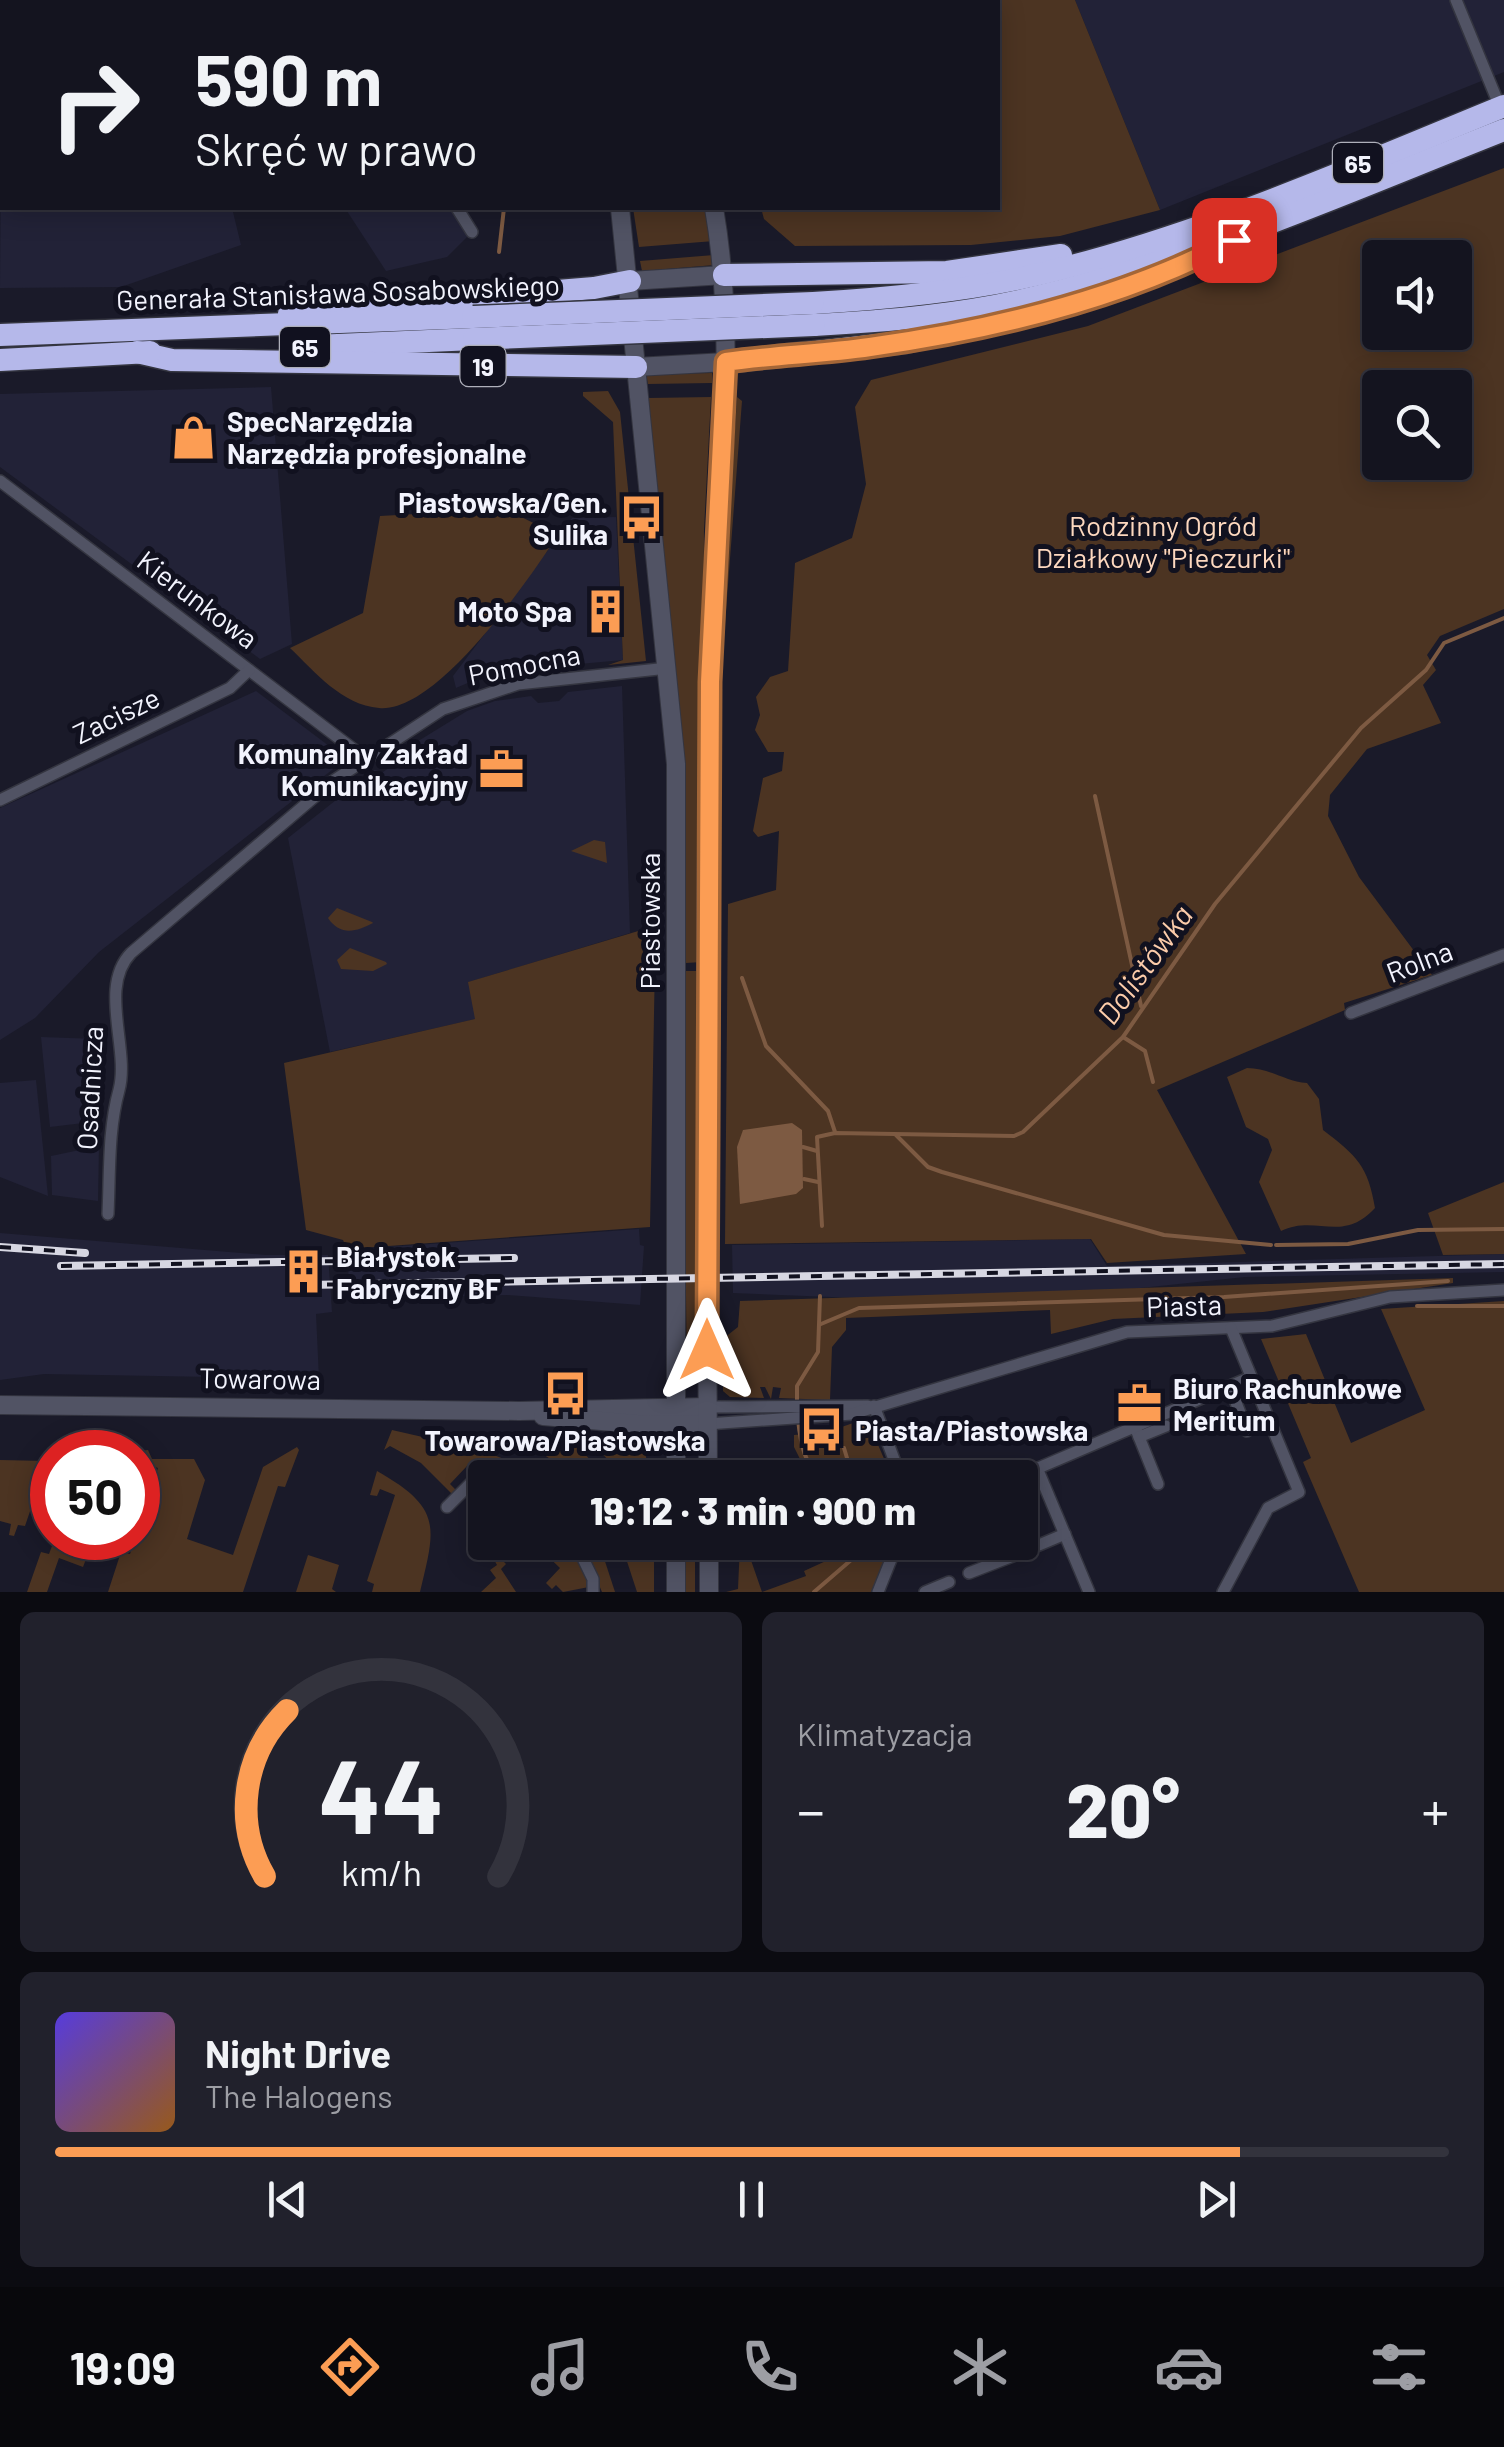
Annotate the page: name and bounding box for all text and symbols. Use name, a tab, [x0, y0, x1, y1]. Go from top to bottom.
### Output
text: 590 m	[195, 36, 382, 120]
icon: right	[30, 40, 160, 170]
text: Skręć w prawo	[195, 121, 478, 175]
road number: 65	[1333, 143, 1383, 183]
pin	[1192, 198, 1277, 283]
icon: arrive	[1207, 213, 1262, 268]
map controls	[1362, 240, 1472, 480]
button: sound	[1362, 240, 1472, 350]
street label: Generała Stanisława Sosabowskiego	[115, 267, 561, 317]
road number: 65	[280, 327, 330, 367]
road number: 19	[460, 346, 506, 386]
button: search	[1362, 370, 1472, 480]
place label: SpecNarzędzia Narzędzia profesjonalne	[227, 404, 526, 470]
shop icon: SpecNarzędzia Narzędzia profesjonalne	[170, 413, 218, 461]
place label: Piastowska/Gen. Sulika	[398, 485, 608, 551]
bus stop icon: Piastowska/Gen. Sulika	[617, 494, 665, 542]
park label: Rodzinny Ogród Działkowy "Pieczurki"	[1036, 508, 1290, 574]
street label: Kierunkowa	[131, 543, 265, 655]
building icon: Moto Spa	[581, 587, 629, 635]
place label: Moto Spa	[458, 594, 572, 628]
street label: Pomocna	[465, 636, 583, 692]
street label: Zacisze	[67, 680, 165, 750]
place label: Komunalny Zakład Komunikacyjny	[238, 736, 468, 802]
office icon: Komunalny Zakład Komunikacyjny	[477, 745, 525, 793]
street label: Piastowska	[632, 853, 666, 989]
water label: Dolistówka	[1089, 898, 1199, 1030]
street label: Rolna	[1381, 933, 1457, 989]
street label: Osadnicza	[69, 1025, 109, 1151]
place label: Białystok Fabryczny BF	[336, 1239, 501, 1305]
building icon: Białystok Fabryczny BF	[279, 1248, 327, 1296]
street label: Piasta	[1145, 1287, 1223, 1323]
position arrow	[655, 1298, 759, 1402]
street label: Towarowa	[199, 1360, 321, 1396]
bus stop icon: Towarowa/Piastowska	[541, 1370, 589, 1418]
place label: Biuro Rachunkowe Meritum	[1173, 1371, 1402, 1437]
office icon: Biuro Rachunkowe Meritum	[1116, 1380, 1164, 1428]
bus stop icon: Piasta/Piastowska	[798, 1406, 846, 1454]
place label: Piasta/Piastowska	[855, 1413, 1088, 1447]
place label: Towarowa/Piastowska	[424, 1423, 706, 1457]
speed limit sign: 50	[30, 1430, 160, 1560]
text: 19:12 · 3 min · 900 m	[590, 1487, 916, 1533]
text: Klimatyzacja	[797, 1714, 973, 1752]
text: 44	[318, 1730, 444, 1855]
text: 20°	[1066, 1763, 1180, 1853]
text: −	[797, 1776, 825, 1842]
text: +	[1421, 1776, 1449, 1842]
text: km/h	[341, 1850, 421, 1893]
text: Night Drive	[205, 2030, 391, 2076]
text: The Halogens	[205, 2076, 393, 2114]
icon: previous	[260, 2172, 315, 2227]
icon: pause	[724, 2172, 779, 2227]
icon: next	[1189, 2172, 1244, 2227]
icon: directions	[315, 2332, 385, 2402]
icon: music	[525, 2332, 595, 2402]
icon: phone	[735, 2332, 805, 2402]
icon: climate	[945, 2332, 1015, 2402]
icon: car	[1154, 2332, 1224, 2402]
icon: filters	[1364, 2332, 1434, 2402]
text: 19:09	[70, 2340, 176, 2394]

